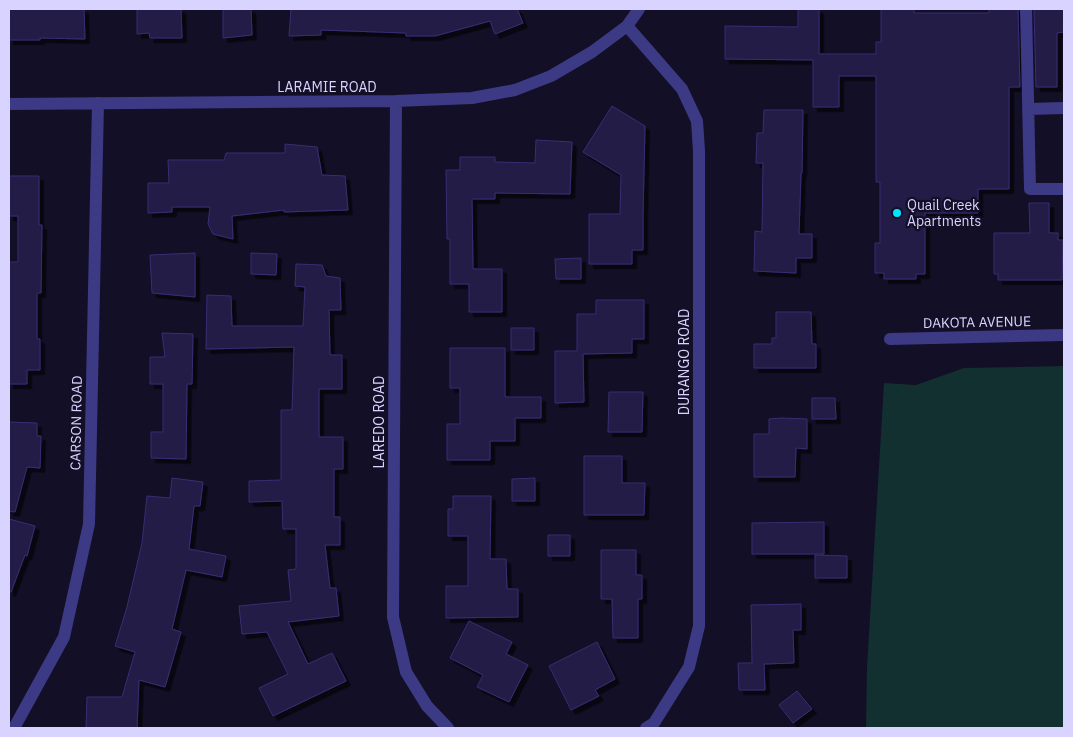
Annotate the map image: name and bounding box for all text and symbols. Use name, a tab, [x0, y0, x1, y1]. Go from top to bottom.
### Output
street label: LARAMIE ROAD	[277, 78, 377, 96]
place label: Quail Creek Apartments	[907, 196, 981, 230]
marker: Quail Creek Apartments	[891, 207, 903, 219]
street label: DURANGO ROAD	[675, 309, 693, 415]
street label: DAKOTA AVENUE	[923, 312, 1031, 332]
street label: CARSON ROAD	[66, 375, 86, 471]
street label: LAREDO ROAD	[370, 376, 388, 468]

